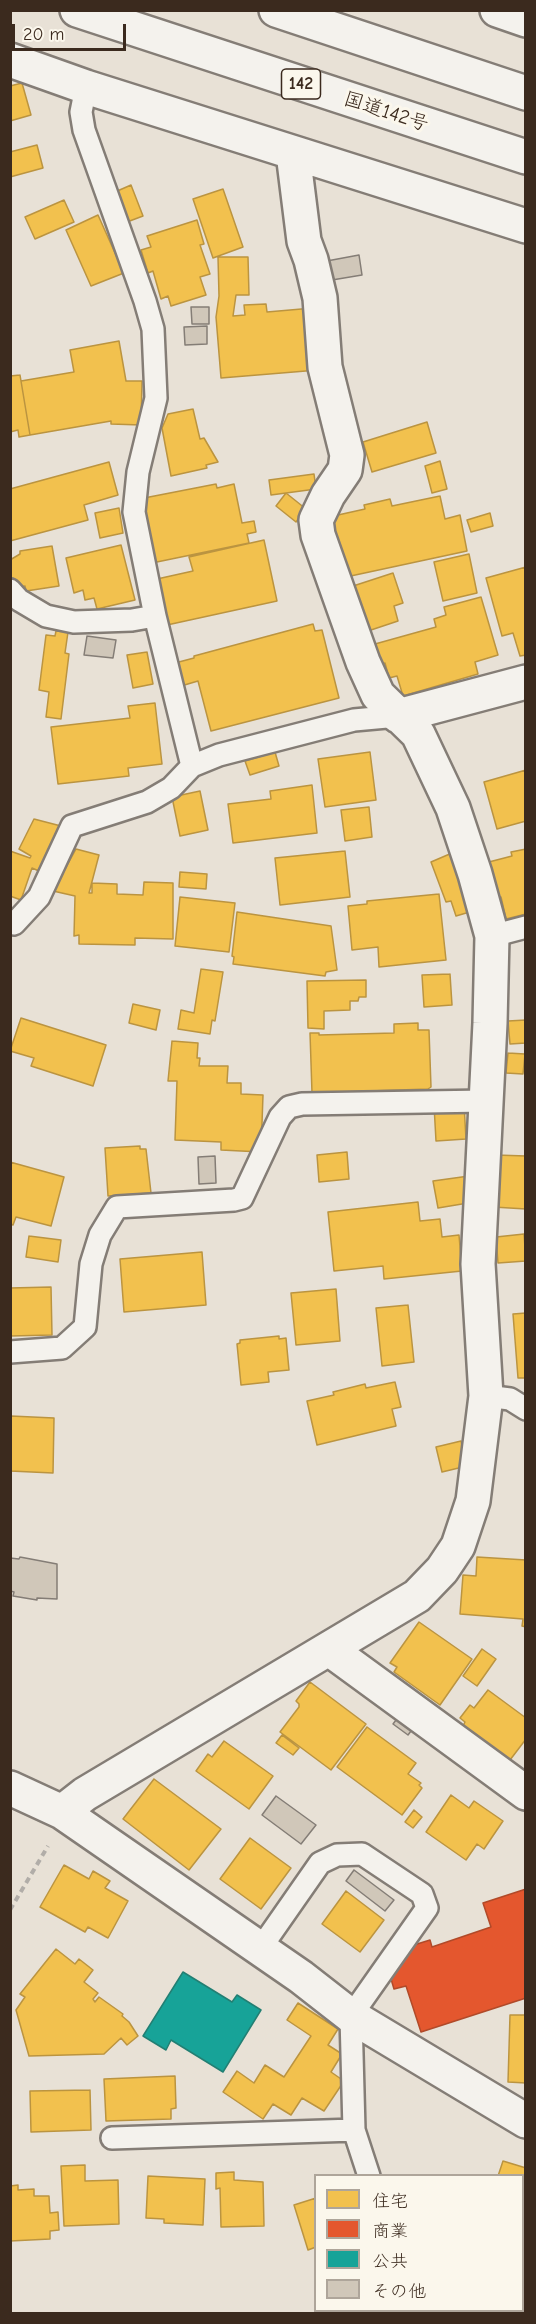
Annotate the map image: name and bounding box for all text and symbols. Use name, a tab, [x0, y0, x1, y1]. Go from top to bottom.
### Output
scale bar	[15, 12, 129, 50]
text: 20 m	[23, 24, 64, 45]
road number: 142	[282, 69, 320, 99]
street label: 国道142号	[340, 87, 432, 137]
legend	[314, 2174, 524, 2312]
text: 住宅	[372, 2191, 408, 2212]
text: 商業	[372, 2221, 408, 2242]
text: 公共	[372, 2251, 408, 2272]
text: その他	[372, 2281, 426, 2302]

